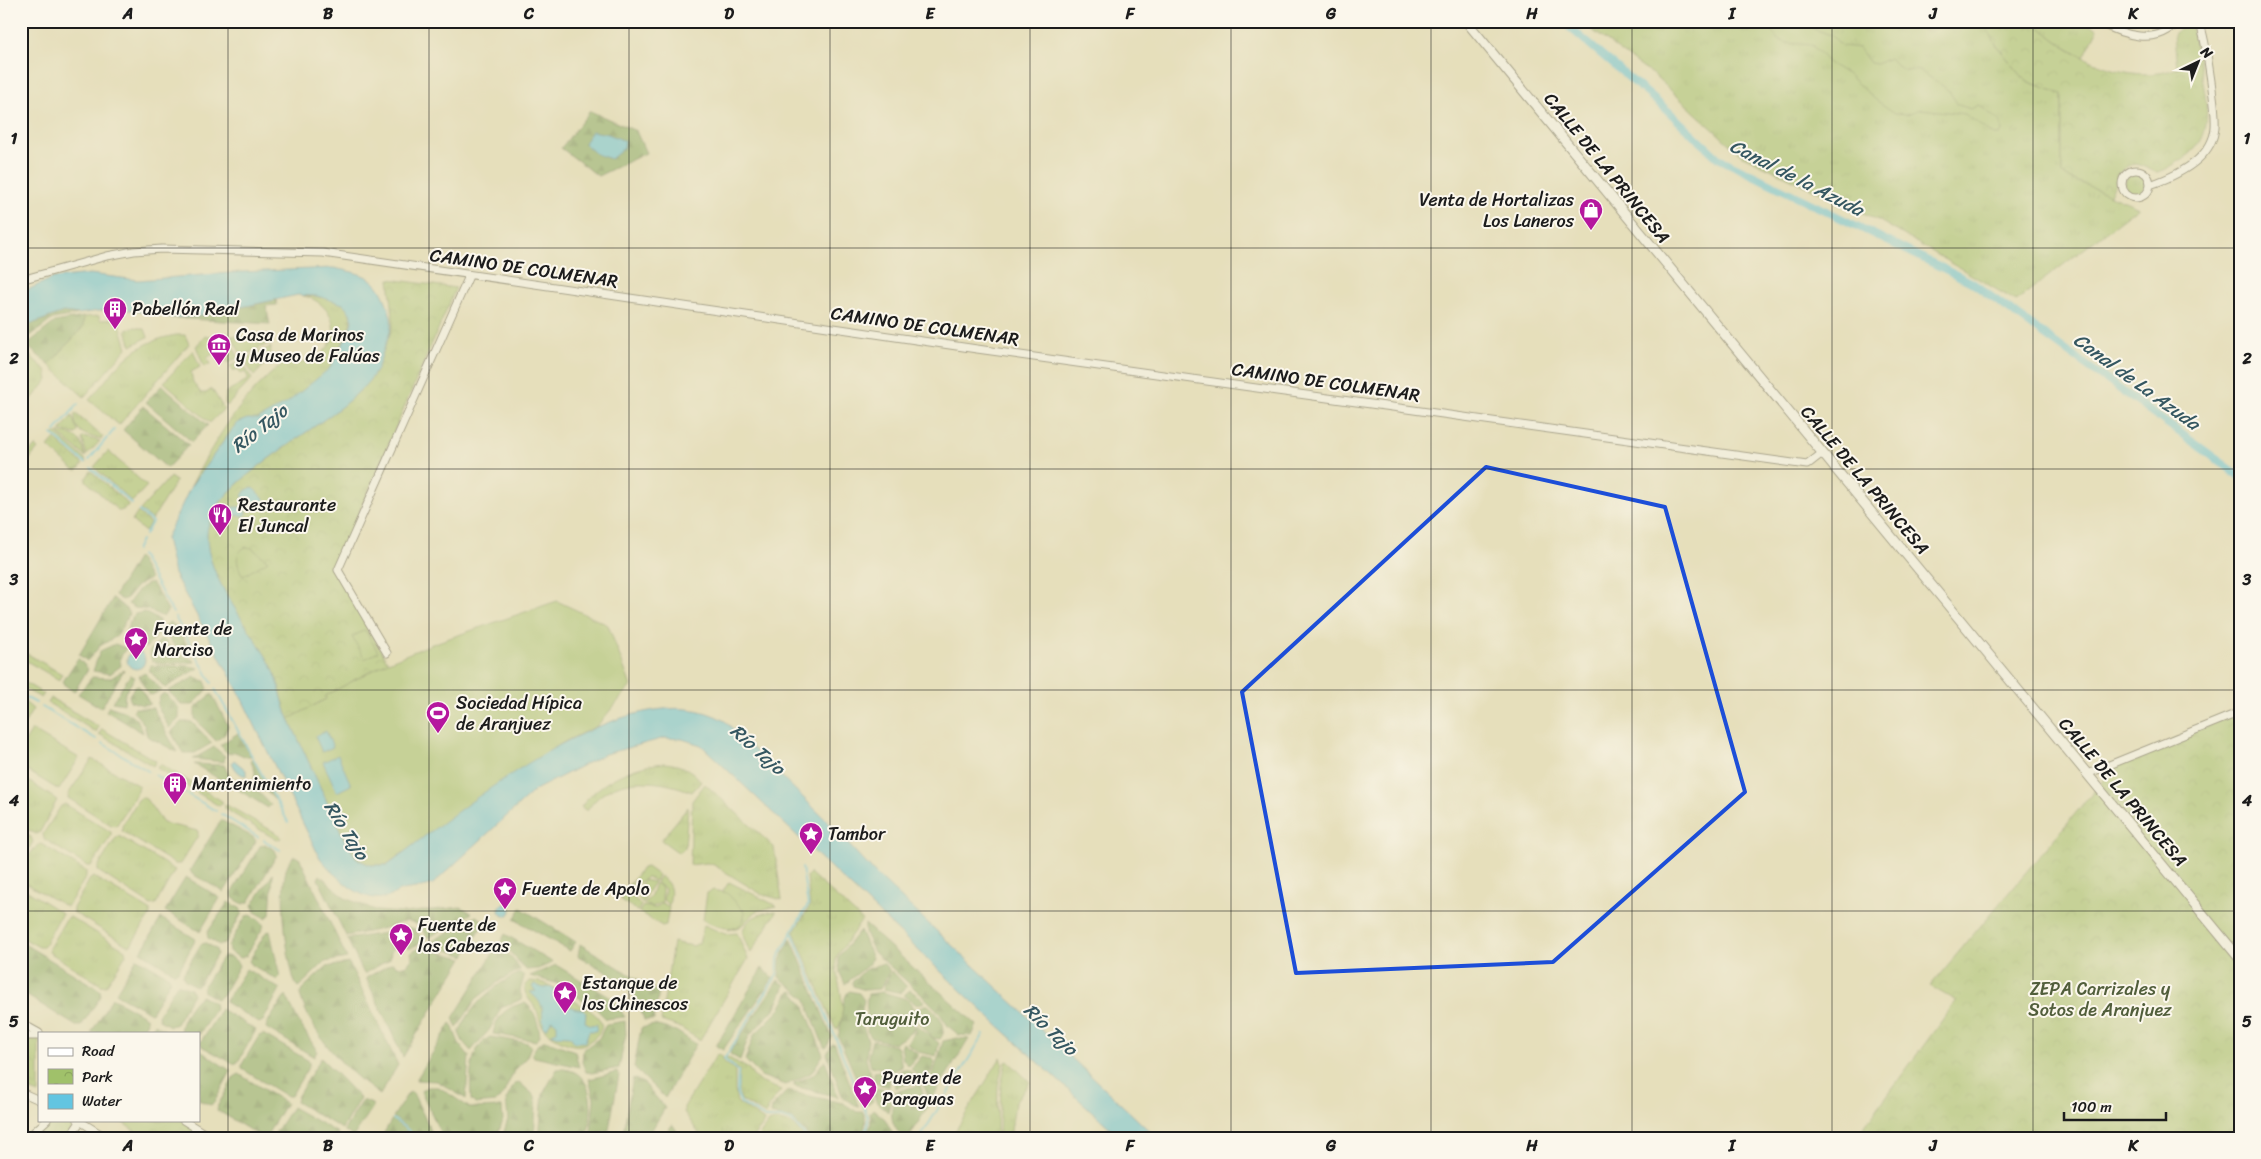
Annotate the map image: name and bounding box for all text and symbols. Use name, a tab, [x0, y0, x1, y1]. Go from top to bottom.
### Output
text: A	[122, 0, 133, 28]
text: B	[323, 0, 334, 28]
text: C	[523, 0, 535, 28]
text: D	[724, 0, 734, 28]
text: E	[926, 0, 936, 28]
text: F	[1125, 0, 1136, 28]
text: G	[1325, 0, 1337, 28]
text: H	[1525, 0, 1538, 28]
text: I	[1728, 0, 1737, 28]
text: J	[1928, 0, 1938, 28]
text: K	[2127, 0, 2139, 28]
north arrow	[2174, 38, 2224, 88]
text: N	[2194, 40, 2219, 66]
street label: CALLE DE LA PRINCESA	[1535, 85, 1679, 251]
text: 1	[11, 124, 18, 153]
text: 1	[2244, 124, 2251, 153]
water label: Canal de la Azuda	[1724, 129, 1871, 226]
place label: Venta de Hortalizas Los Laneros	[1419, 184, 1575, 237]
shop icon: Venta de Hortalizas Los Laneros	[1578, 197, 1604, 231]
street label: CAMINO DE COLMENAR	[428, 239, 620, 297]
place label: Pabellón Real	[132, 293, 240, 325]
building icon: Pabellón Real	[102, 296, 128, 330]
street label: CAMINO DE COLMENAR	[829, 297, 1021, 355]
place label: Casa de Marinos y Museo de Falúas	[236, 319, 381, 372]
water label: Canal de La Azuda	[2066, 324, 2208, 440]
museum icon: Casa de Marinos y Museo de Falúas	[206, 332, 232, 366]
text: 2	[8, 344, 19, 373]
text: 2	[2241, 344, 2252, 373]
street label: CAMINO DE COLMENAR	[1230, 353, 1422, 411]
water label: Río Tajo	[224, 394, 296, 461]
street label: CALLE DE LA PRINCESA	[1792, 398, 1938, 562]
place label: Restaurante El Juncal	[238, 489, 336, 542]
restaurant icon: Restaurante El Juncal	[207, 502, 233, 536]
text: 3	[9, 565, 19, 594]
text: 3	[2242, 565, 2252, 594]
place label: Fuente de Narciso	[154, 613, 232, 666]
place icon: Fuente de Narciso	[123, 626, 149, 660]
place label: Sociedad Hípica de Aranjuez	[456, 687, 582, 740]
sports icon: Sociedad Hípica de Aranjuez	[425, 700, 451, 734]
street label: CALLE DE LA PRINCESA	[2050, 710, 2196, 874]
water label: Río Tajo	[723, 715, 794, 784]
place label: Mantenimiento	[192, 768, 311, 800]
building icon: Mantenimiento	[162, 771, 188, 805]
text: 4	[8, 786, 19, 815]
text: 4	[2241, 786, 2252, 815]
water label: Río Tajo	[315, 794, 379, 868]
place label: Tambor	[828, 818, 887, 850]
place icon: Tambor	[798, 821, 824, 855]
place label: Fuente de Apolo	[522, 873, 650, 905]
place icon: Fuente de Apolo	[492, 876, 518, 910]
place label: Fuente de las Cabezas	[418, 909, 510, 962]
place icon: Fuente de las Cabezas	[388, 922, 414, 956]
place label: Estanque de los Chinescos	[582, 967, 689, 1020]
park label: ZEPA Carrizales y Sotos de Aranjuez	[2028, 973, 2172, 1026]
place icon: Estanque de los Chinescos	[552, 980, 578, 1014]
water label: Río Tajo	[1016, 995, 1087, 1065]
park label: Taruguito	[855, 1003, 929, 1035]
text: 5	[9, 1007, 19, 1036]
text: 5	[2242, 1007, 2252, 1036]
legend	[38, 1032, 200, 1122]
text: Road	[82, 1038, 115, 1064]
place label: Puente de Paraguas	[882, 1062, 962, 1115]
text: Park	[82, 1064, 113, 1090]
place icon: Puente de Paraguas	[852, 1075, 878, 1109]
text: Water	[82, 1088, 122, 1114]
scale bar	[2064, 1089, 2166, 1121]
text: 100 m	[2071, 1094, 2112, 1120]
text: A	[122, 1131, 133, 1159]
text: B	[323, 1131, 334, 1159]
text: C	[523, 1131, 535, 1159]
text: D	[724, 1131, 734, 1159]
text: E	[926, 1131, 936, 1159]
text: F	[1125, 1131, 1136, 1159]
text: G	[1325, 1131, 1337, 1159]
text: H	[1525, 1131, 1538, 1159]
text: I	[1728, 1131, 1737, 1159]
text: J	[1928, 1131, 1938, 1159]
text: K	[2127, 1131, 2139, 1159]

